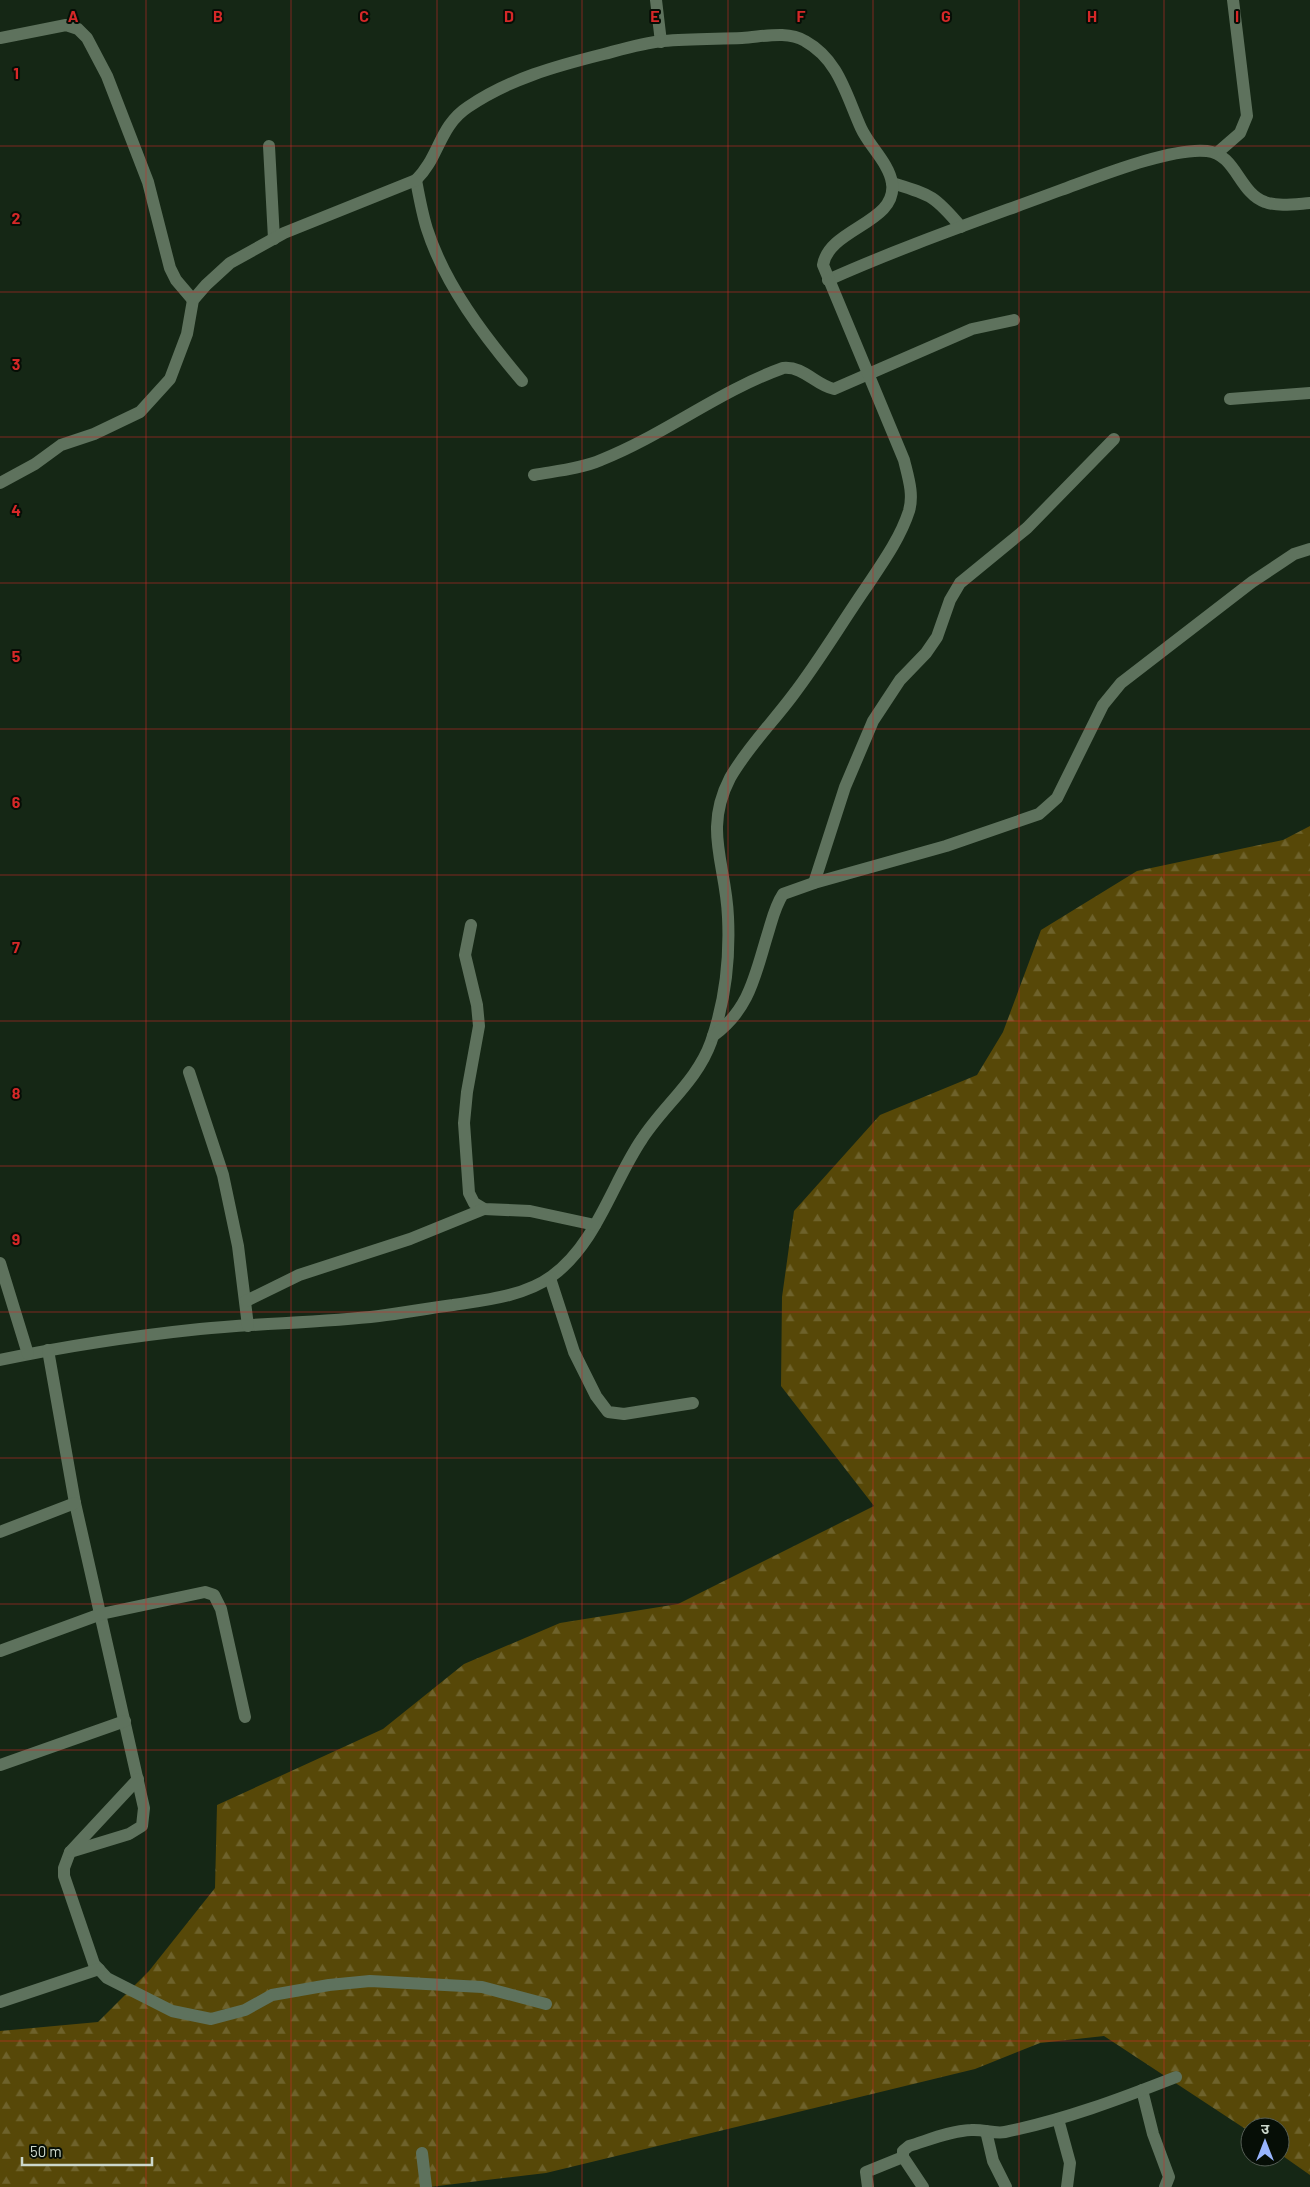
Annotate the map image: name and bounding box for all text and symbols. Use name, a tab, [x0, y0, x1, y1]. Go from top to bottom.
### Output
text: A	[68, 6, 79, 25]
text: B	[213, 6, 223, 25]
text: C	[359, 6, 369, 25]
text: D	[504, 6, 514, 25]
text: E	[650, 6, 660, 25]
text: F	[797, 6, 806, 25]
text: G	[941, 6, 951, 25]
text: H	[1087, 6, 1097, 25]
text: I	[1235, 6, 1239, 25]
text: 1	[13, 63, 19, 82]
text: 2	[12, 208, 21, 227]
text: 3	[12, 354, 20, 373]
text: 4	[11, 500, 21, 519]
text: 5	[12, 646, 21, 665]
text: 6	[12, 792, 21, 811]
text: 7	[12, 937, 20, 956]
text: 8	[12, 1083, 21, 1102]
text: 9	[12, 1229, 20, 1248]
north arrow	[1240, 2117, 1290, 2167]
text: उ	[1261, 2120, 1270, 2137]
scale bar	[22, 2134, 152, 2166]
text: 50 m	[30, 2142, 62, 2160]

